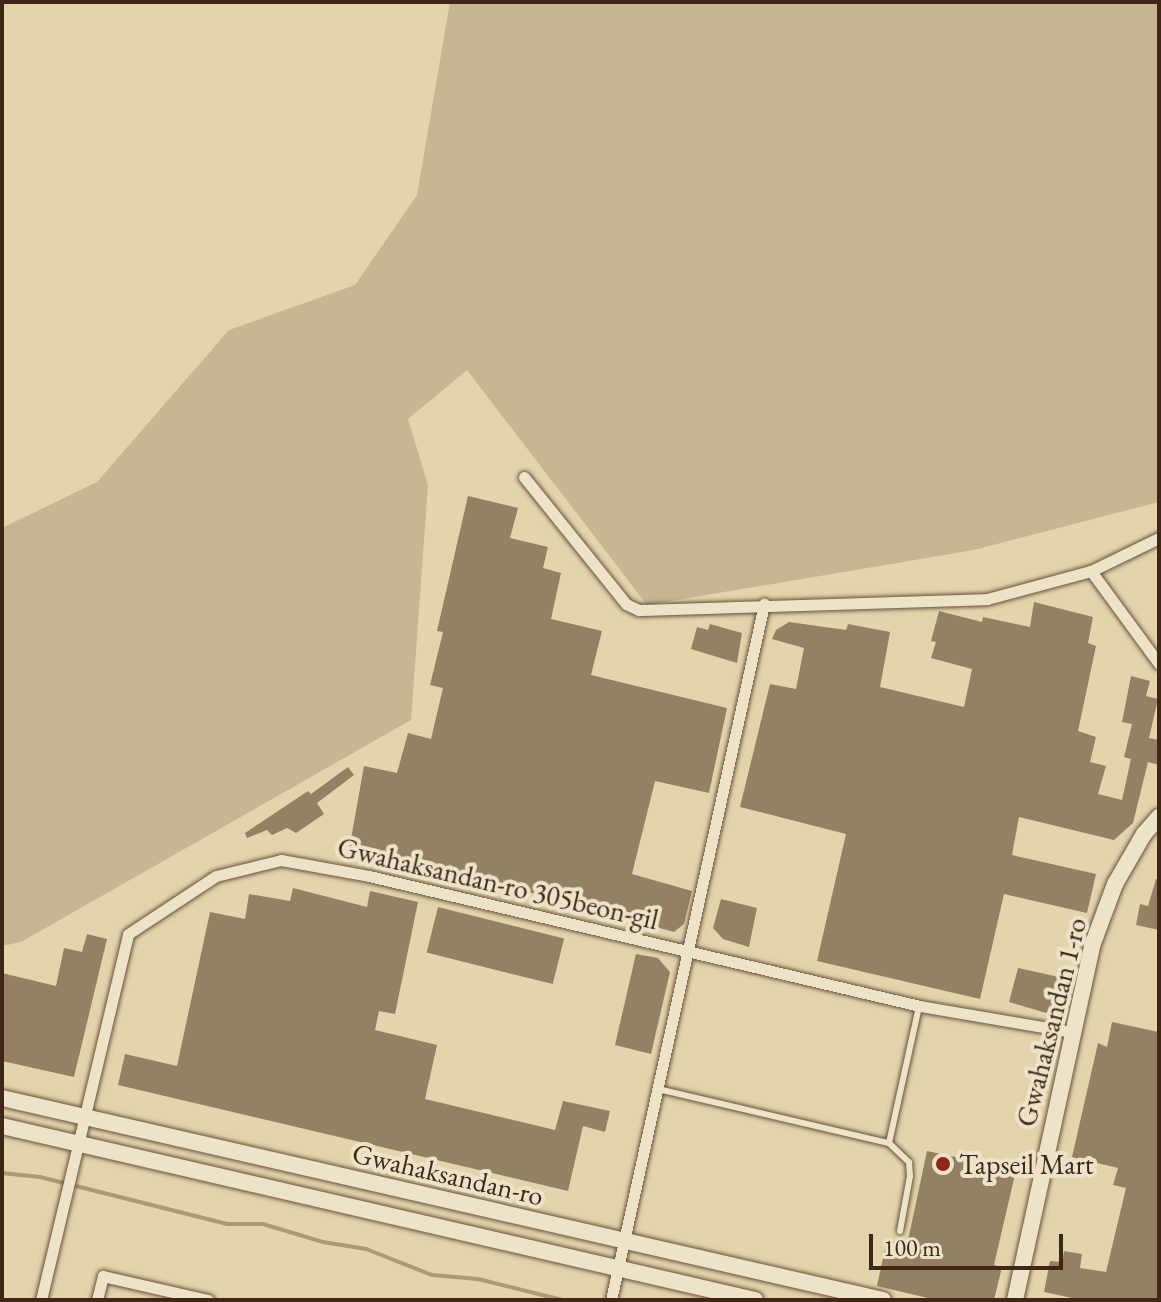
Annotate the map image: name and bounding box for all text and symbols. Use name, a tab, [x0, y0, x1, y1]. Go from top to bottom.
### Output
street label: Gwahaksandan-ro 305beon-gil	[334, 830, 662, 936]
street label: Gwahaksandan 1-ro	[1009, 914, 1093, 1130]
street label: Gwahaksandan-ro	[349, 1136, 547, 1212]
place label: Tapseil Mart	[959, 1147, 1094, 1181]
marker: Tapseil Mart	[934, 1155, 952, 1173]
scale bar	[873, 1218, 1067, 1268]
text: 100 m	[883, 1232, 941, 1263]

